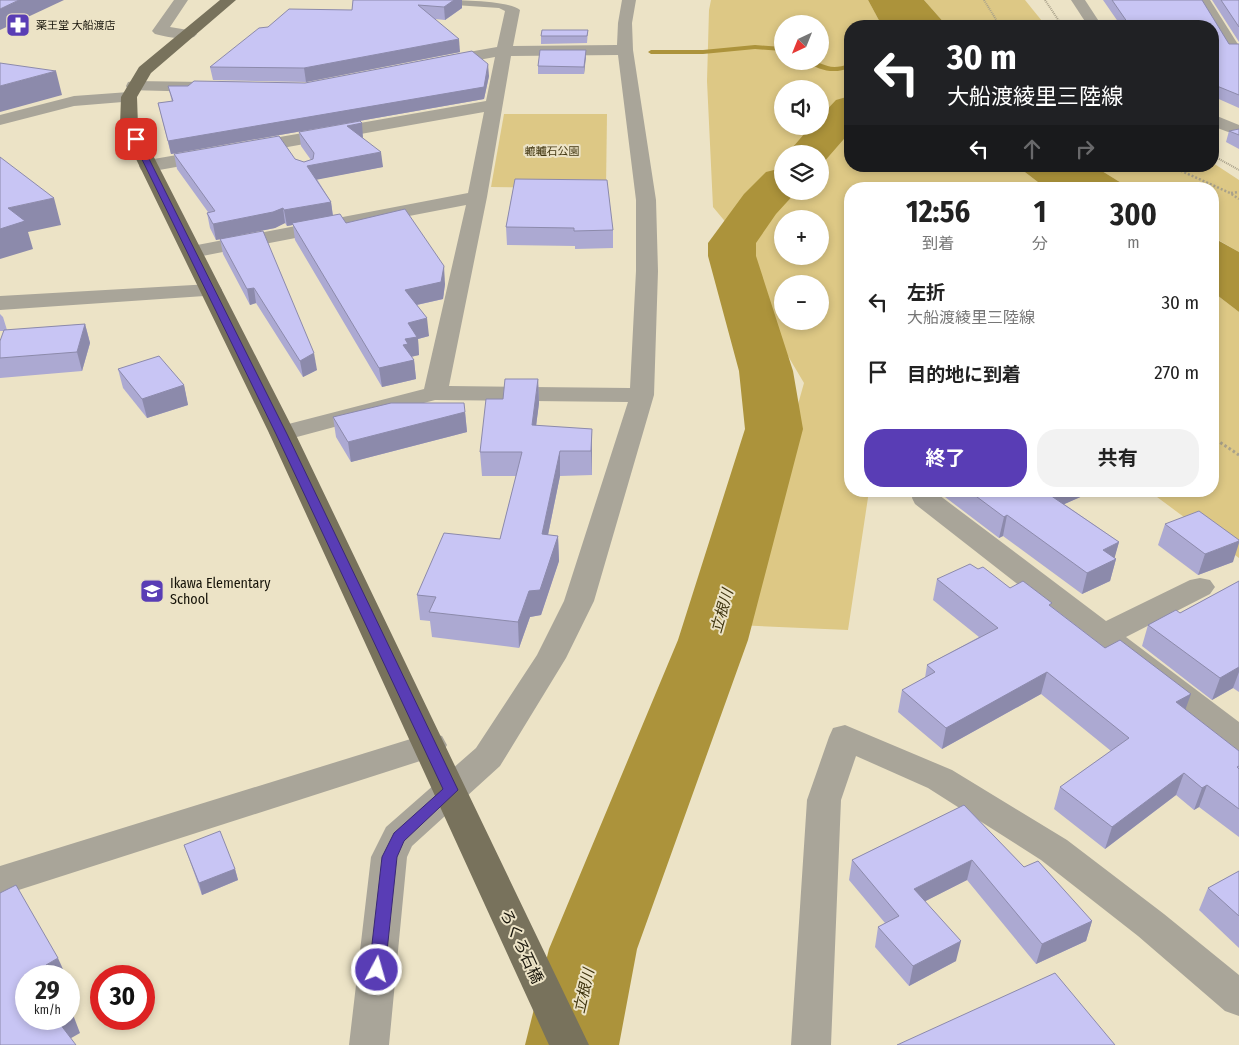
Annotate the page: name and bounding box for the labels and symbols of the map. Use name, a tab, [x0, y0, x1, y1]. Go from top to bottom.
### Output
pharmacy icon: 薬王堂 大船渡店	[5, 12, 31, 38]
north arrow	[774, 15, 829, 70]
place label: 薬王堂 大船渡店	[36, 19, 116, 32]
pin	[115, 118, 157, 160]
park label: 轆轤石公園	[525, 145, 580, 158]
place label: Ikawa Elementary School	[170, 575, 271, 608]
school or university icon: Ikawa Elementary School	[139, 578, 165, 604]
water label: 立根川	[707, 585, 737, 635]
street label: ろくろ石橋	[496, 906, 547, 986]
position arrow	[350, 943, 402, 995]
speed limit sign: 30	[90, 965, 155, 1030]
water label: 立根川	[570, 965, 598, 1015]

